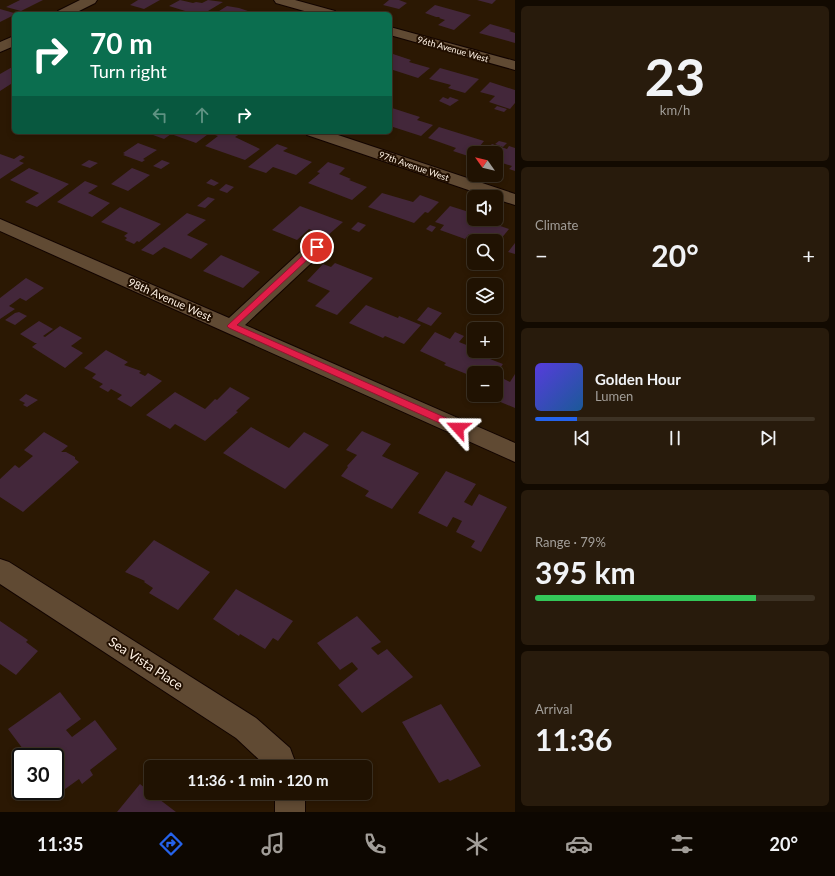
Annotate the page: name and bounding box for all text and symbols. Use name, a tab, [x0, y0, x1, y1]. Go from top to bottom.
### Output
text: 70 m	[90, 26, 153, 60]
icon: right	[24, 28, 76, 80]
street label: 96th Avenue West	[416, 34, 491, 65]
text: 23	[645, 45, 705, 107]
text: Turn right	[90, 60, 167, 82]
text: km/h	[660, 102, 690, 118]
icon: left	[149, 104, 171, 126]
icon: ahead	[191, 104, 213, 126]
icon: right	[233, 104, 255, 126]
north arrow	[467, 146, 503, 182]
map controls	[467, 146, 503, 402]
street label: 97th Avenue West	[378, 149, 451, 183]
button: sound	[467, 190, 503, 226]
text: Climate	[535, 217, 578, 233]
pin	[300, 230, 334, 264]
button: search	[467, 234, 503, 270]
icon: arrive	[306, 236, 328, 258]
text: 20°	[651, 237, 699, 273]
text: −	[535, 242, 548, 269]
text: +	[802, 242, 815, 269]
street label: 98th Avenue West	[126, 275, 214, 323]
button: layers	[467, 278, 503, 314]
button: +	[467, 322, 503, 358]
button: −	[467, 366, 503, 402]
text: Golden Hour	[595, 370, 681, 388]
text: Lumen	[595, 388, 633, 404]
position arrow	[437, 407, 479, 449]
icon: previous	[571, 427, 593, 449]
icon: pause	[664, 427, 686, 449]
icon: next	[757, 427, 779, 449]
text: Range · 79%	[535, 534, 606, 550]
text: 395 km	[535, 554, 636, 590]
street label: Sea Vista Place	[106, 633, 186, 693]
text: Arrival	[535, 701, 572, 717]
text: 11:36	[535, 721, 612, 757]
speed limit sign: 30	[12, 748, 64, 800]
text: 11:36 · 1 min · 120 m	[188, 771, 328, 789]
icon: directions	[157, 830, 185, 858]
icon: music	[259, 830, 287, 858]
icon: phone	[361, 830, 389, 858]
icon: climate	[463, 830, 491, 858]
icon: car	[565, 830, 593, 858]
icon: filters	[668, 830, 696, 858]
text: 11:35	[37, 833, 83, 855]
text: 20°	[770, 833, 798, 855]

